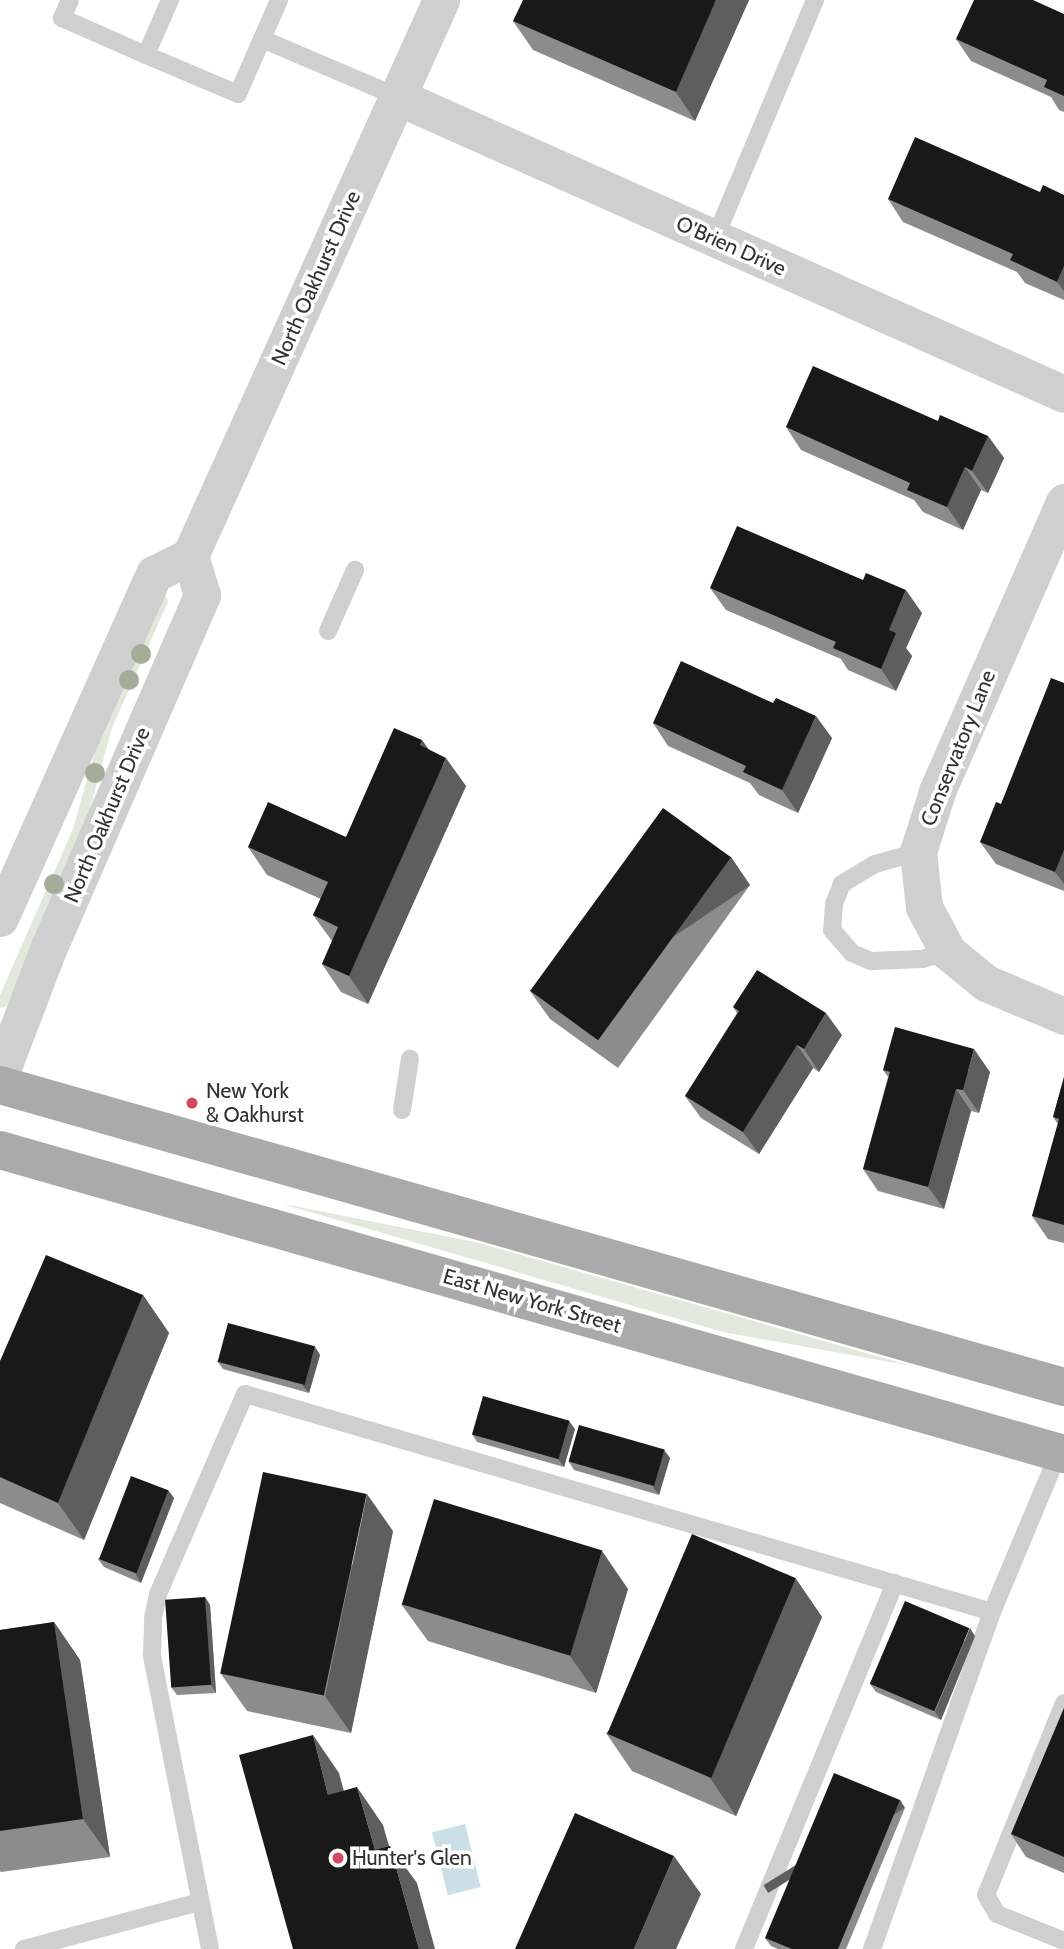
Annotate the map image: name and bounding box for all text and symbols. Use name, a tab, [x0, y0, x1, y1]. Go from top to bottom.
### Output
street label: North Oakhurst Drive	[266, 187, 366, 369]
street label: O'Brien Drive	[672, 211, 790, 281]
street label: Conservatory Lane	[915, 666, 1001, 830]
street label: North Oakhurst Drive	[59, 724, 155, 906]
place label: New York & Oakhurst	[206, 1078, 304, 1128]
marker: New York & Oakhurst	[184, 1095, 200, 1111]
street label: East New York Street	[440, 1264, 624, 1338]
place label: Hunter's Glen	[352, 1845, 472, 1871]
marker: Hunter's Glen	[330, 1850, 346, 1866]

